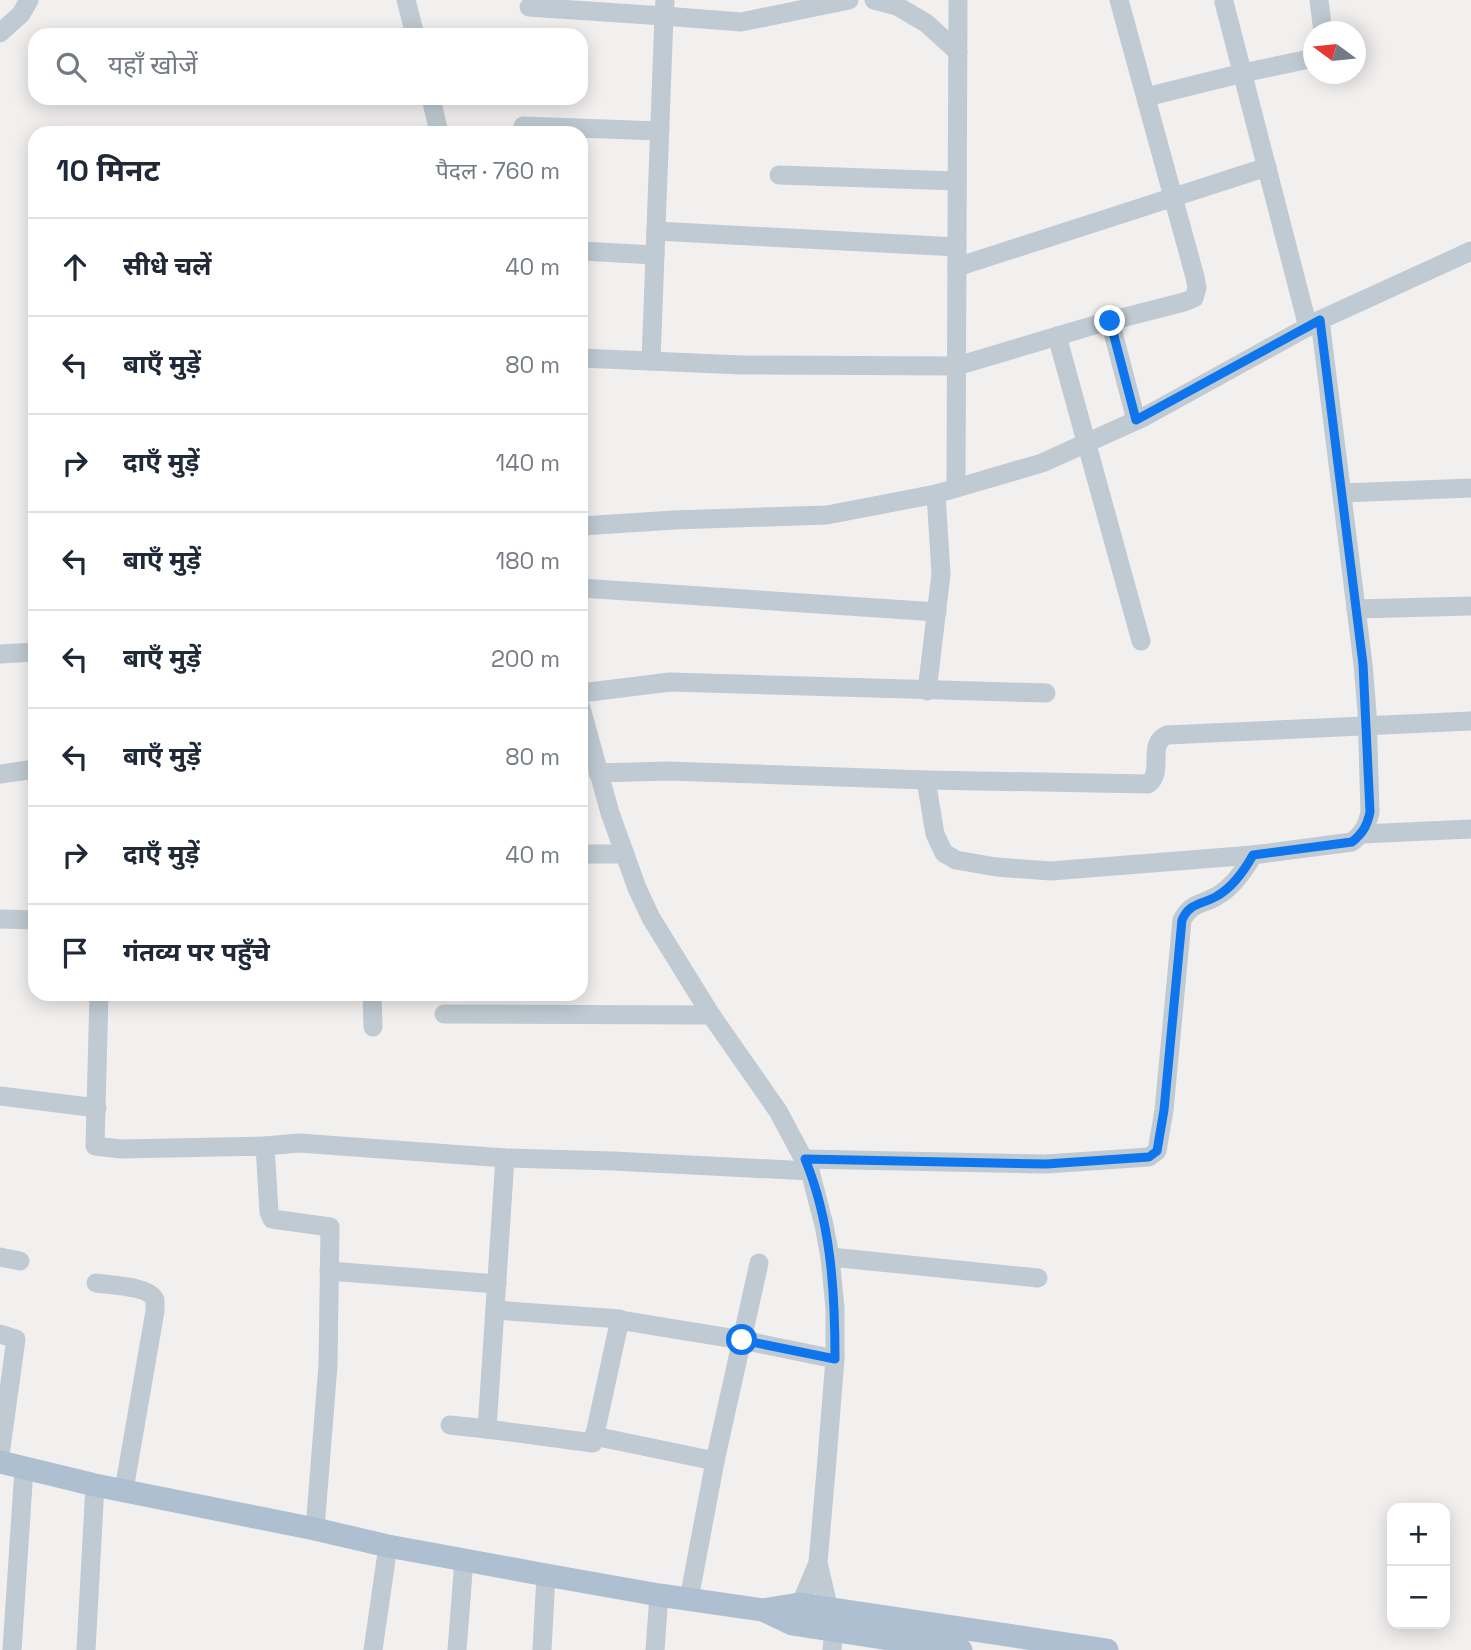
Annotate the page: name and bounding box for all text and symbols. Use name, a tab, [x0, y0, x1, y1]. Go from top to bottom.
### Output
north arrow	[1303, 21, 1366, 84]
search box	[28, 28, 588, 105]
icon: search	[52, 48, 90, 86]
text: यहाँ खोजें	[108, 48, 198, 82]
text: 10 मिनट	[56, 151, 160, 190]
text: पैदल · 760 m	[436, 156, 560, 186]
icon: ahead	[56, 248, 94, 286]
text: सीधे चलें	[123, 249, 212, 283]
text: 40 m	[505, 252, 560, 282]
route end	[1094, 305, 1125, 336]
icon: left	[56, 346, 94, 384]
text: बाएँ मुड़ें	[123, 347, 201, 381]
text: 80 m	[505, 350, 560, 380]
icon: right	[56, 444, 94, 482]
text: दाएँ मुड़ें	[123, 445, 199, 479]
text: 140 m	[496, 448, 560, 478]
icon: left	[56, 542, 94, 580]
text: बाएँ मुड़ें	[123, 543, 201, 577]
text: 180 m	[496, 546, 560, 576]
icon: left	[56, 640, 94, 678]
text: बाएँ मुड़ें	[123, 641, 201, 675]
text: 200 m	[491, 644, 560, 674]
icon: left	[56, 738, 94, 776]
text: बाएँ मुड़ें	[123, 739, 201, 773]
text: 80 m	[505, 742, 560, 772]
icon: right	[56, 836, 94, 874]
text: दाएँ मुड़ें	[123, 837, 199, 871]
text: 40 m	[505, 840, 560, 870]
icon: arrive	[56, 934, 94, 972]
text: गंतव्य पर पहुँचे	[123, 935, 270, 969]
route start	[726, 1324, 757, 1355]
map controls	[1387, 1503, 1450, 1629]
button: +	[1387, 1503, 1450, 1566]
button: −	[1387, 1566, 1450, 1629]

